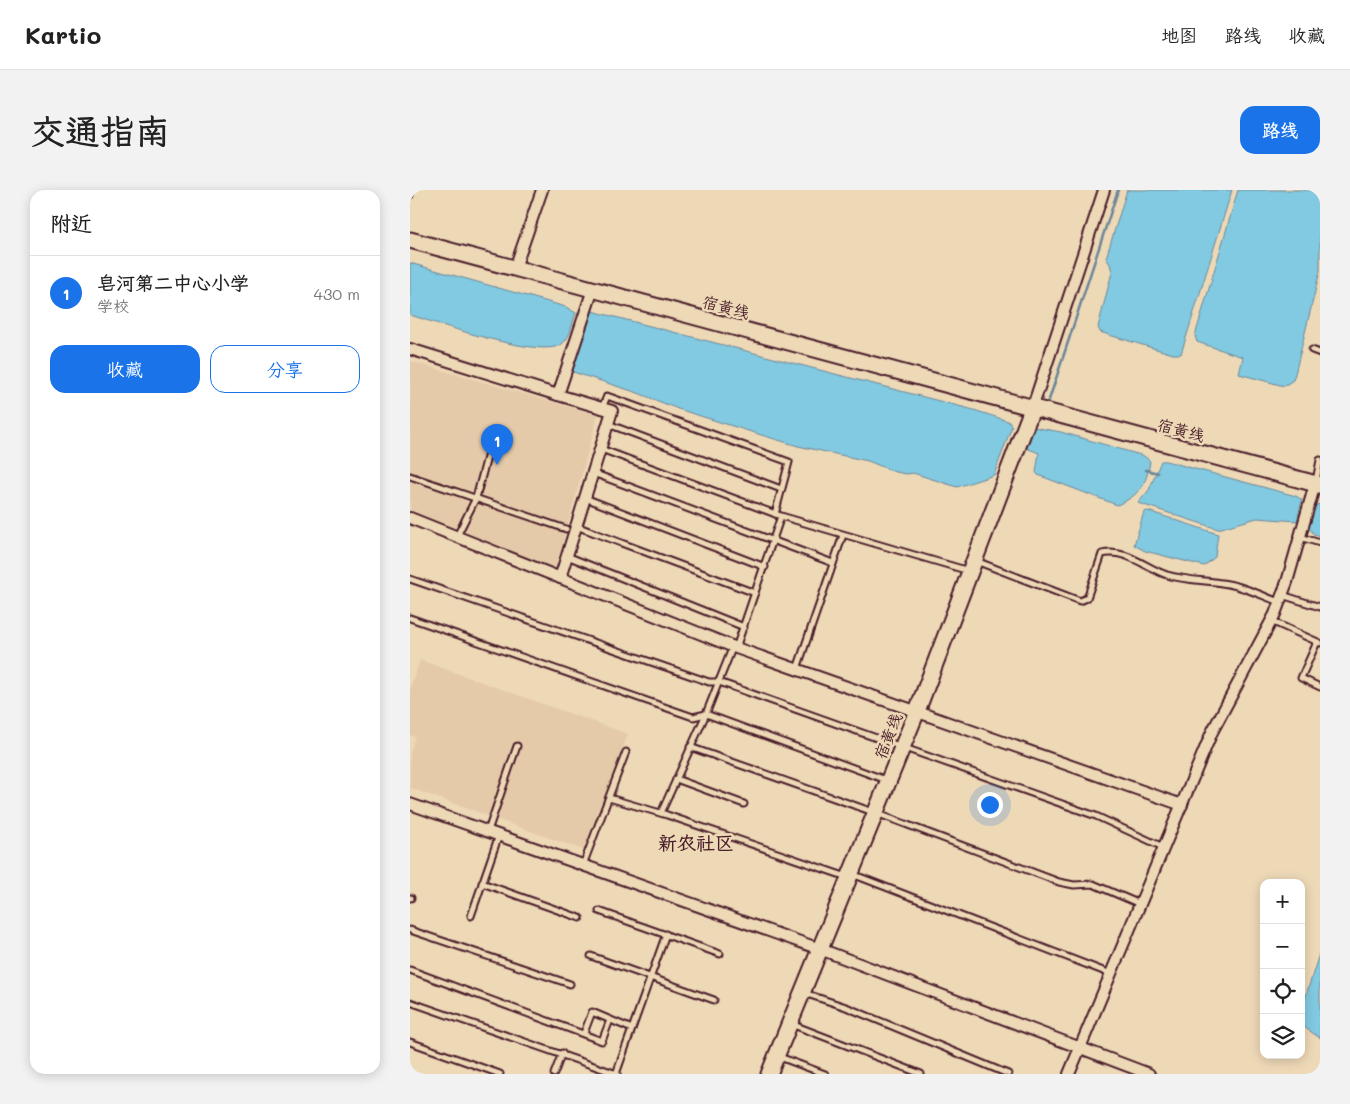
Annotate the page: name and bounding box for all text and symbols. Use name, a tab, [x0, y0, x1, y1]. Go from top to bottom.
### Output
text: Kartio	[25, 19, 101, 50]
text: 地图	[1161, 23, 1197, 47]
text: 路线	[1225, 23, 1261, 47]
text: 收藏	[1289, 23, 1325, 47]
button: 路线	[1240, 106, 1320, 154]
text: 交通指南	[30, 107, 170, 153]
text: 附近	[50, 209, 92, 236]
text: 皂河第二中心小学	[97, 270, 249, 295]
text: 1	[62, 283, 70, 304]
text: 430 m	[313, 283, 360, 304]
street label: 宿黄线	[700, 290, 752, 323]
text: 学校	[97, 295, 129, 316]
button: 收藏	[50, 345, 200, 393]
button: 分享	[210, 345, 360, 393]
street label: 宿黄线	[1155, 413, 1207, 446]
pin: 1	[481, 424, 513, 465]
street label: 宿黄线	[869, 710, 906, 762]
your location	[977, 792, 1003, 818]
district label: 新农社区	[658, 830, 734, 855]
map controls	[1260, 879, 1305, 1059]
button: +	[1260, 879, 1305, 924]
button: −	[1260, 924, 1305, 969]
button: locate	[1260, 969, 1305, 1014]
button: layers	[1260, 1014, 1305, 1059]

